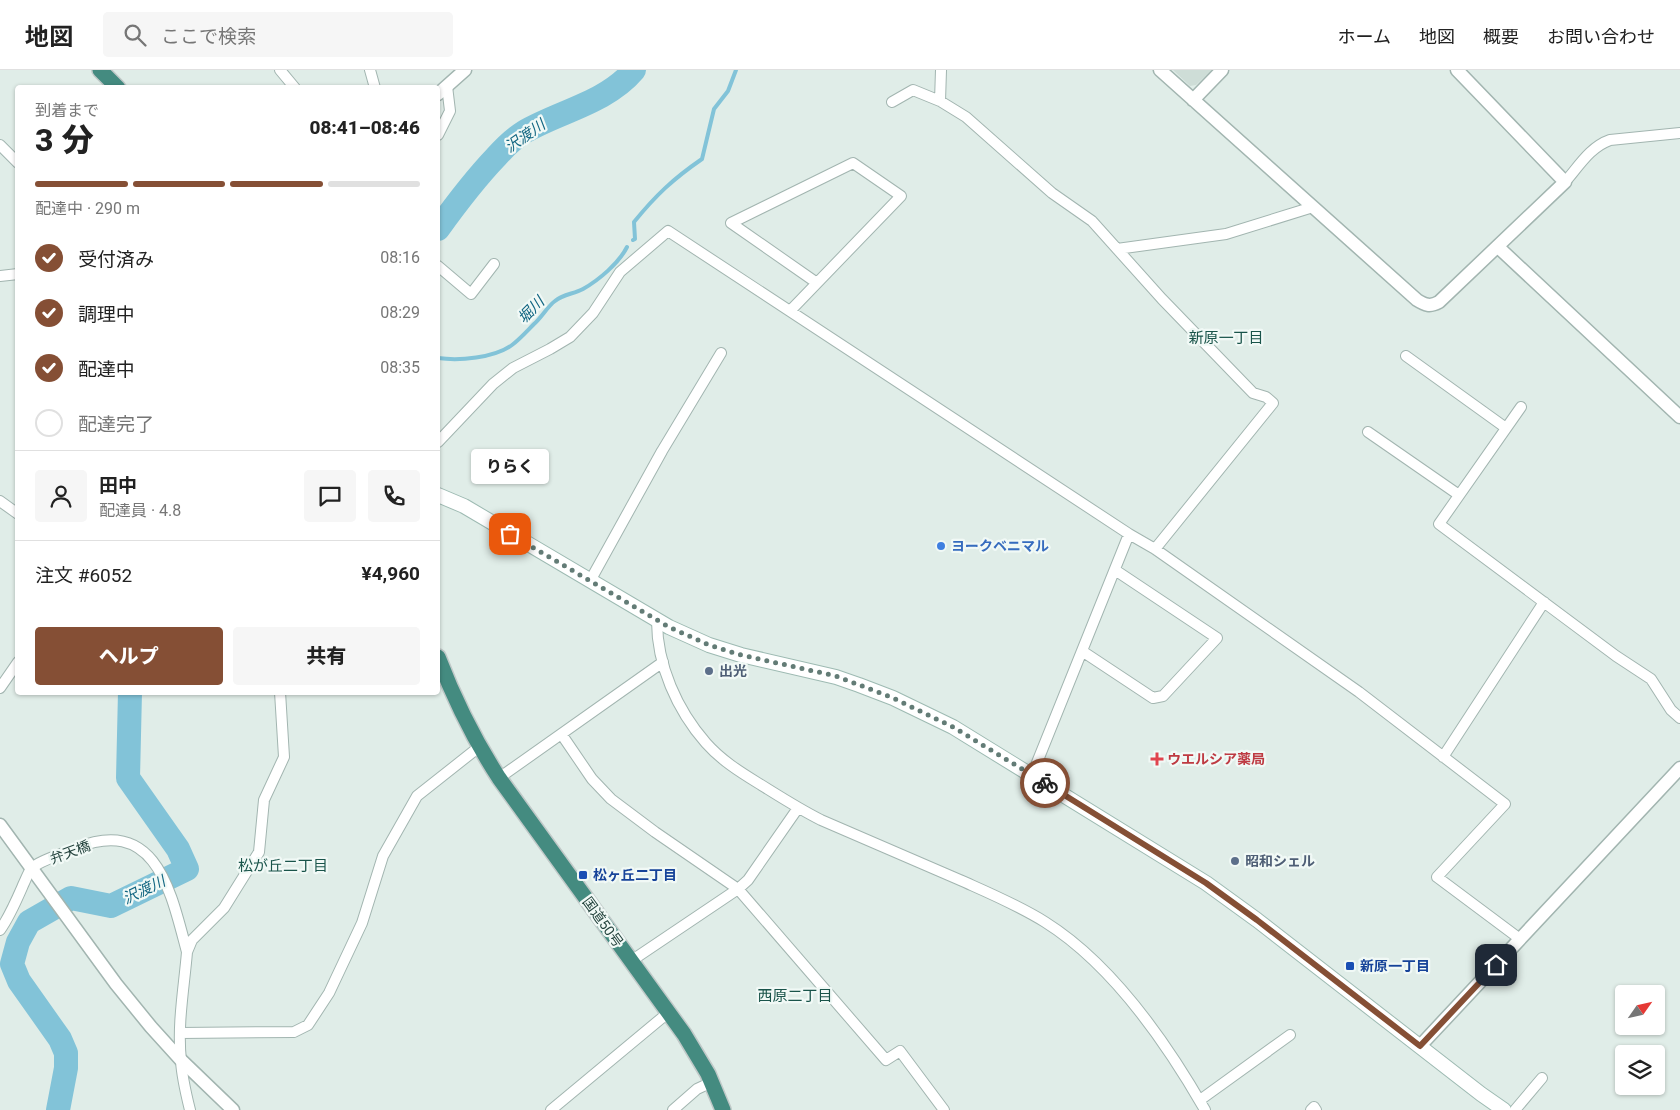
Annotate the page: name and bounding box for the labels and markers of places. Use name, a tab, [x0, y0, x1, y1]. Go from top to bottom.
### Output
callout: りらく	[471, 449, 549, 484]
pin	[489, 513, 531, 555]
place label: ヨークベニマル	[951, 538, 1049, 554]
marker: ヨークベニマル	[935, 540, 947, 552]
place label: 出光	[719, 663, 747, 679]
marker: 出光	[703, 665, 715, 677]
place label: ウエルシア薬局	[1167, 751, 1265, 767]
marker: ウエルシア薬局	[1151, 753, 1163, 765]
place label: 昭和シェル	[1245, 853, 1315, 869]
marker: 昭和シェル	[1229, 855, 1241, 867]
place label: 松ヶ丘二丁目	[593, 867, 677, 883]
marker: 松ヶ丘二丁目	[577, 869, 589, 881]
pin	[1475, 944, 1517, 986]
place label: 新原一丁目	[1360, 958, 1430, 974]
marker: 新原一丁目	[1344, 960, 1356, 972]

